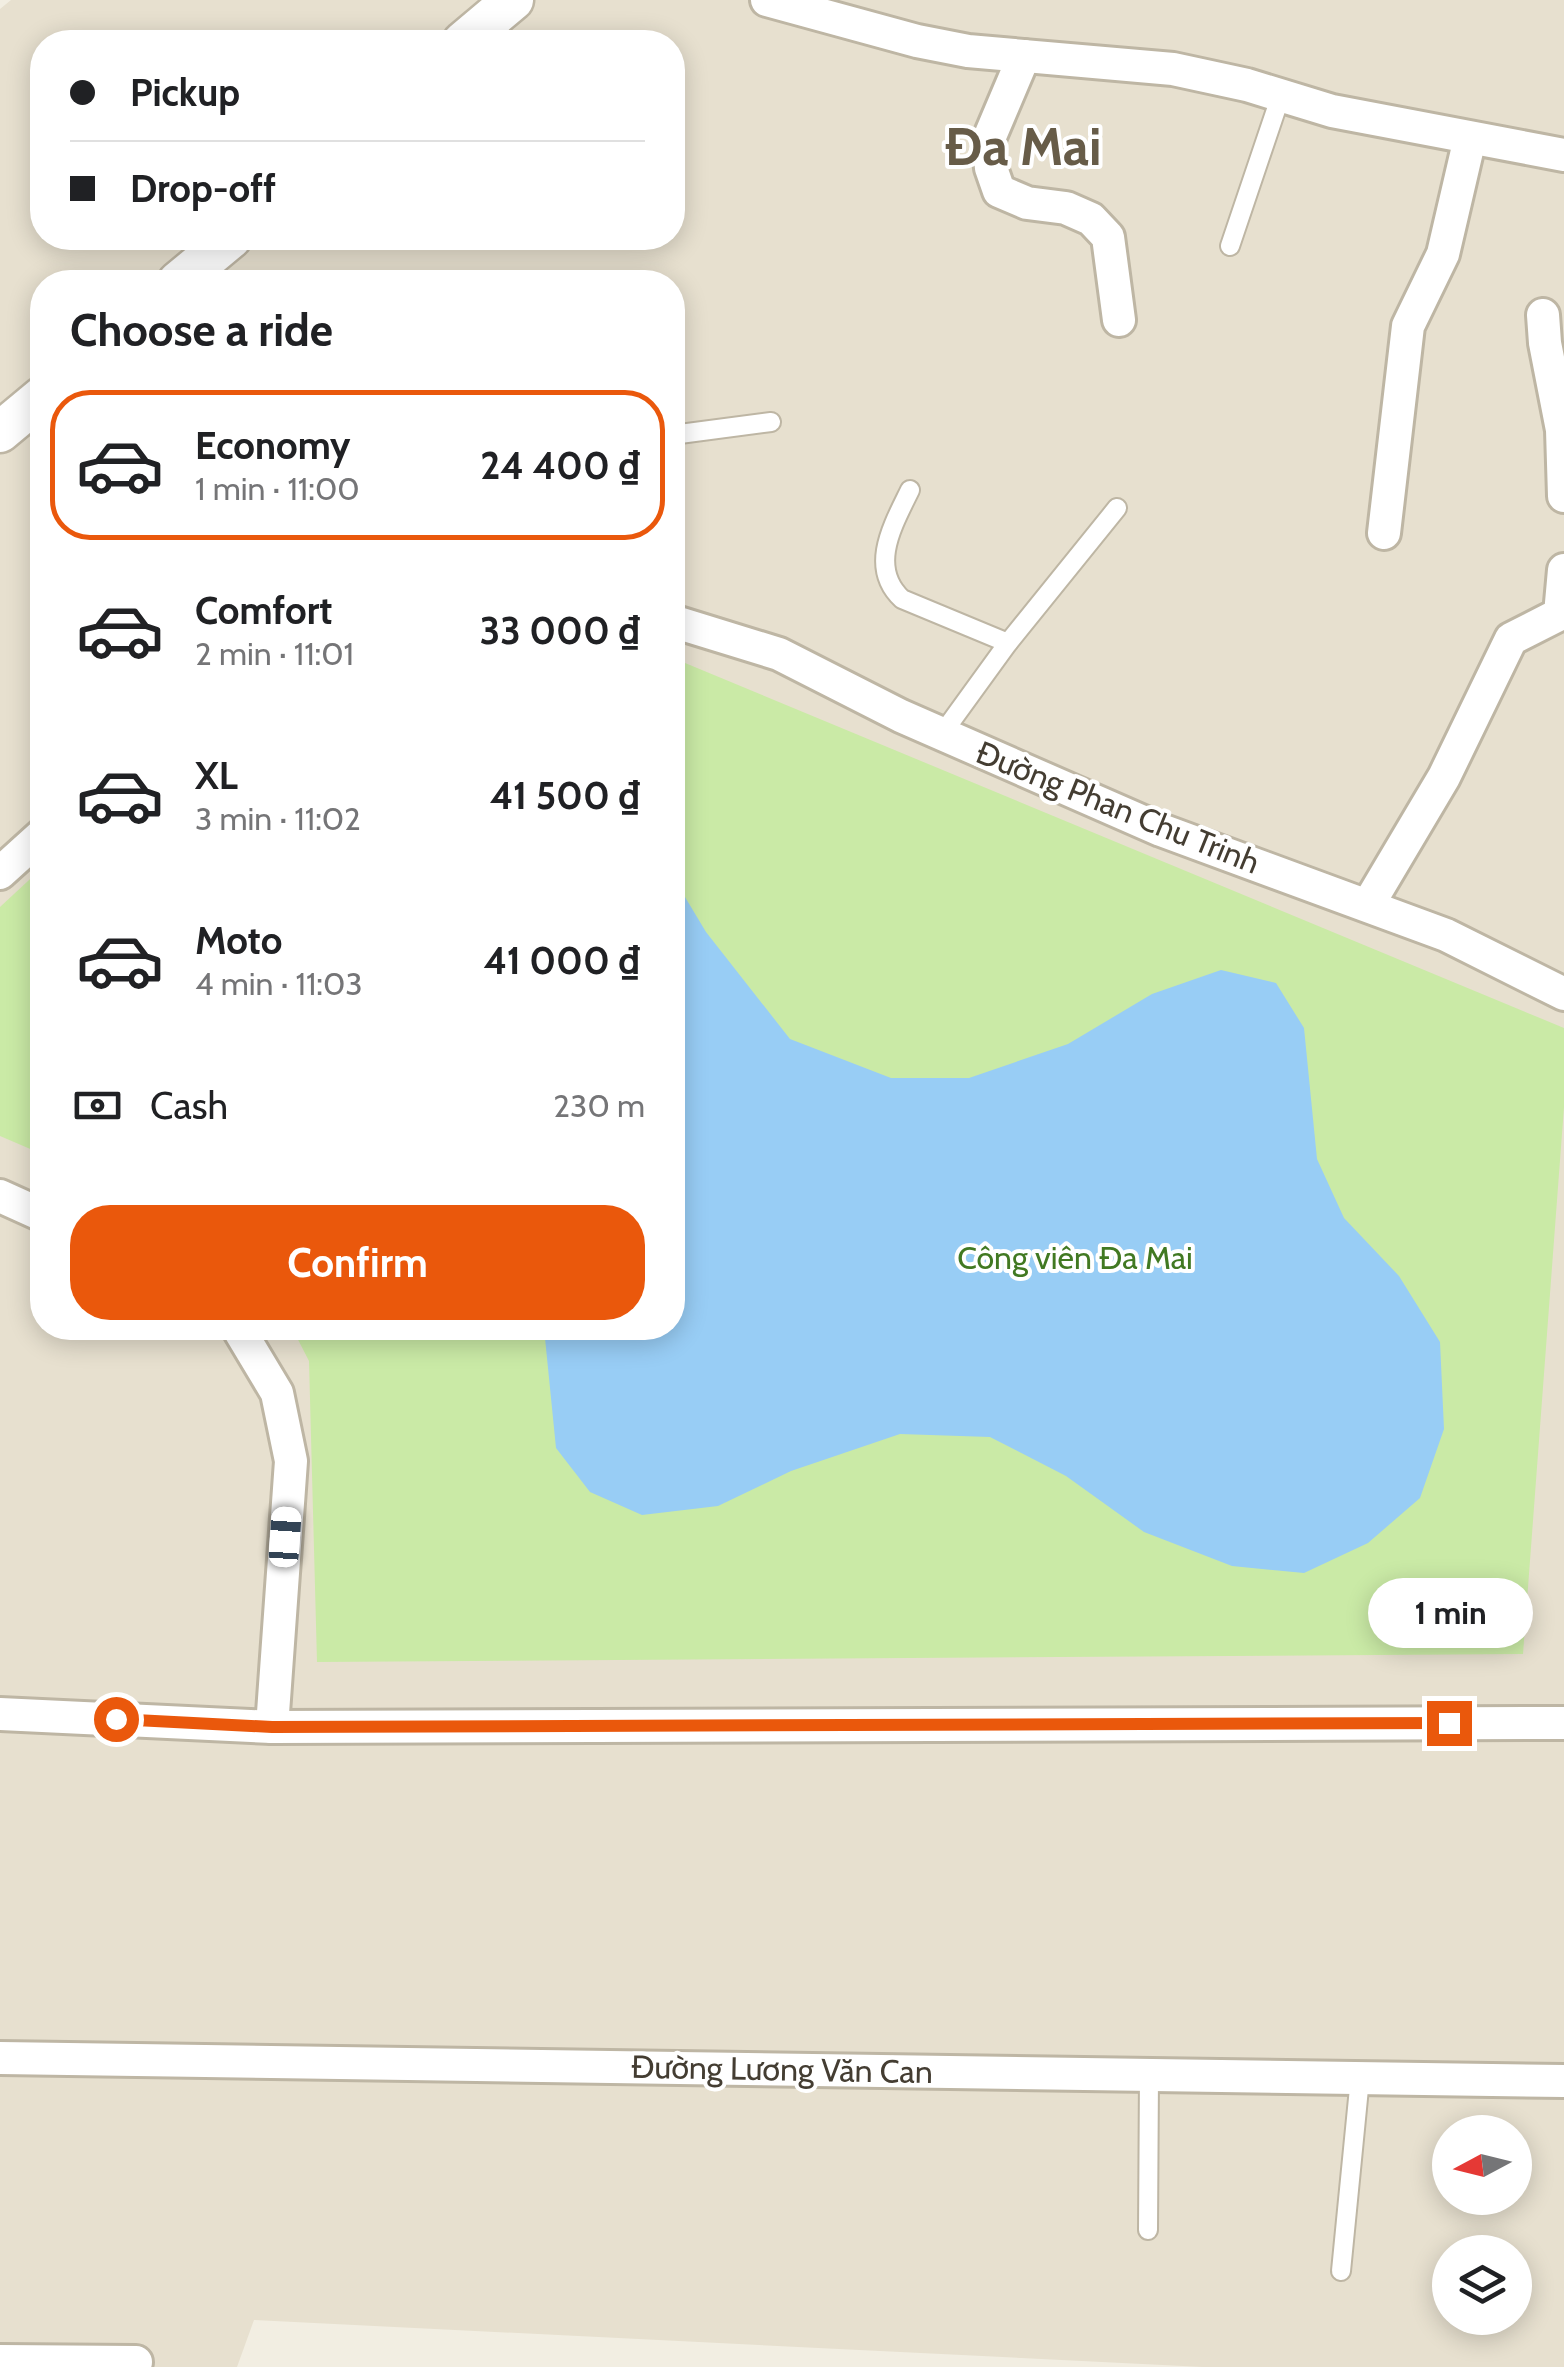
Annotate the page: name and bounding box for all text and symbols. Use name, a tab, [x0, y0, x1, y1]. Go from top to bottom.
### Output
text: Pickup	[130, 69, 240, 116]
district label: Đa Mai	[945, 115, 1102, 178]
text: Drop-off	[130, 165, 276, 212]
text: Choose a ride	[70, 303, 333, 357]
icon: car	[75, 420, 165, 510]
text: Economy	[195, 422, 350, 469]
text: 24 400 ₫	[480, 442, 640, 489]
text: 1 min · 11:00	[195, 469, 360, 508]
icon: car	[75, 585, 165, 675]
text: Comfort	[195, 587, 332, 634]
text: 33 000 ₫	[480, 607, 640, 654]
text: 2 min · 11:01	[195, 634, 354, 673]
street label: Đường Phan Chu Trinh	[971, 732, 1265, 882]
icon: car	[75, 750, 165, 840]
text: XL	[195, 752, 238, 799]
text: 41 500 ₫	[490, 772, 640, 819]
text: 3 min · 11:02	[195, 799, 361, 838]
icon: car	[75, 915, 165, 1005]
text: Moto	[195, 917, 282, 964]
text: 41 000 ₫	[483, 937, 640, 984]
text: 4 min · 11:03	[195, 964, 363, 1003]
icon: cash	[70, 1078, 125, 1133]
text: Cash	[150, 1082, 228, 1129]
text: 230 m	[553, 1086, 645, 1125]
button: Confirm	[70, 1205, 645, 1320]
park label: Công viên Đa Mai	[957, 1238, 1193, 1277]
car	[268, 1506, 302, 1568]
callout: 1 min	[1366, 1578, 1532, 1648]
text: 1 min	[1414, 1593, 1487, 1632]
route start	[94, 1697, 139, 1742]
route end	[1427, 1701, 1472, 1746]
street label: Đường Lương Văn Can	[631, 2047, 933, 2091]
north arrow	[1432, 2115, 1532, 2215]
map controls	[1432, 2115, 1532, 2335]
button: layers	[1432, 2235, 1532, 2335]

